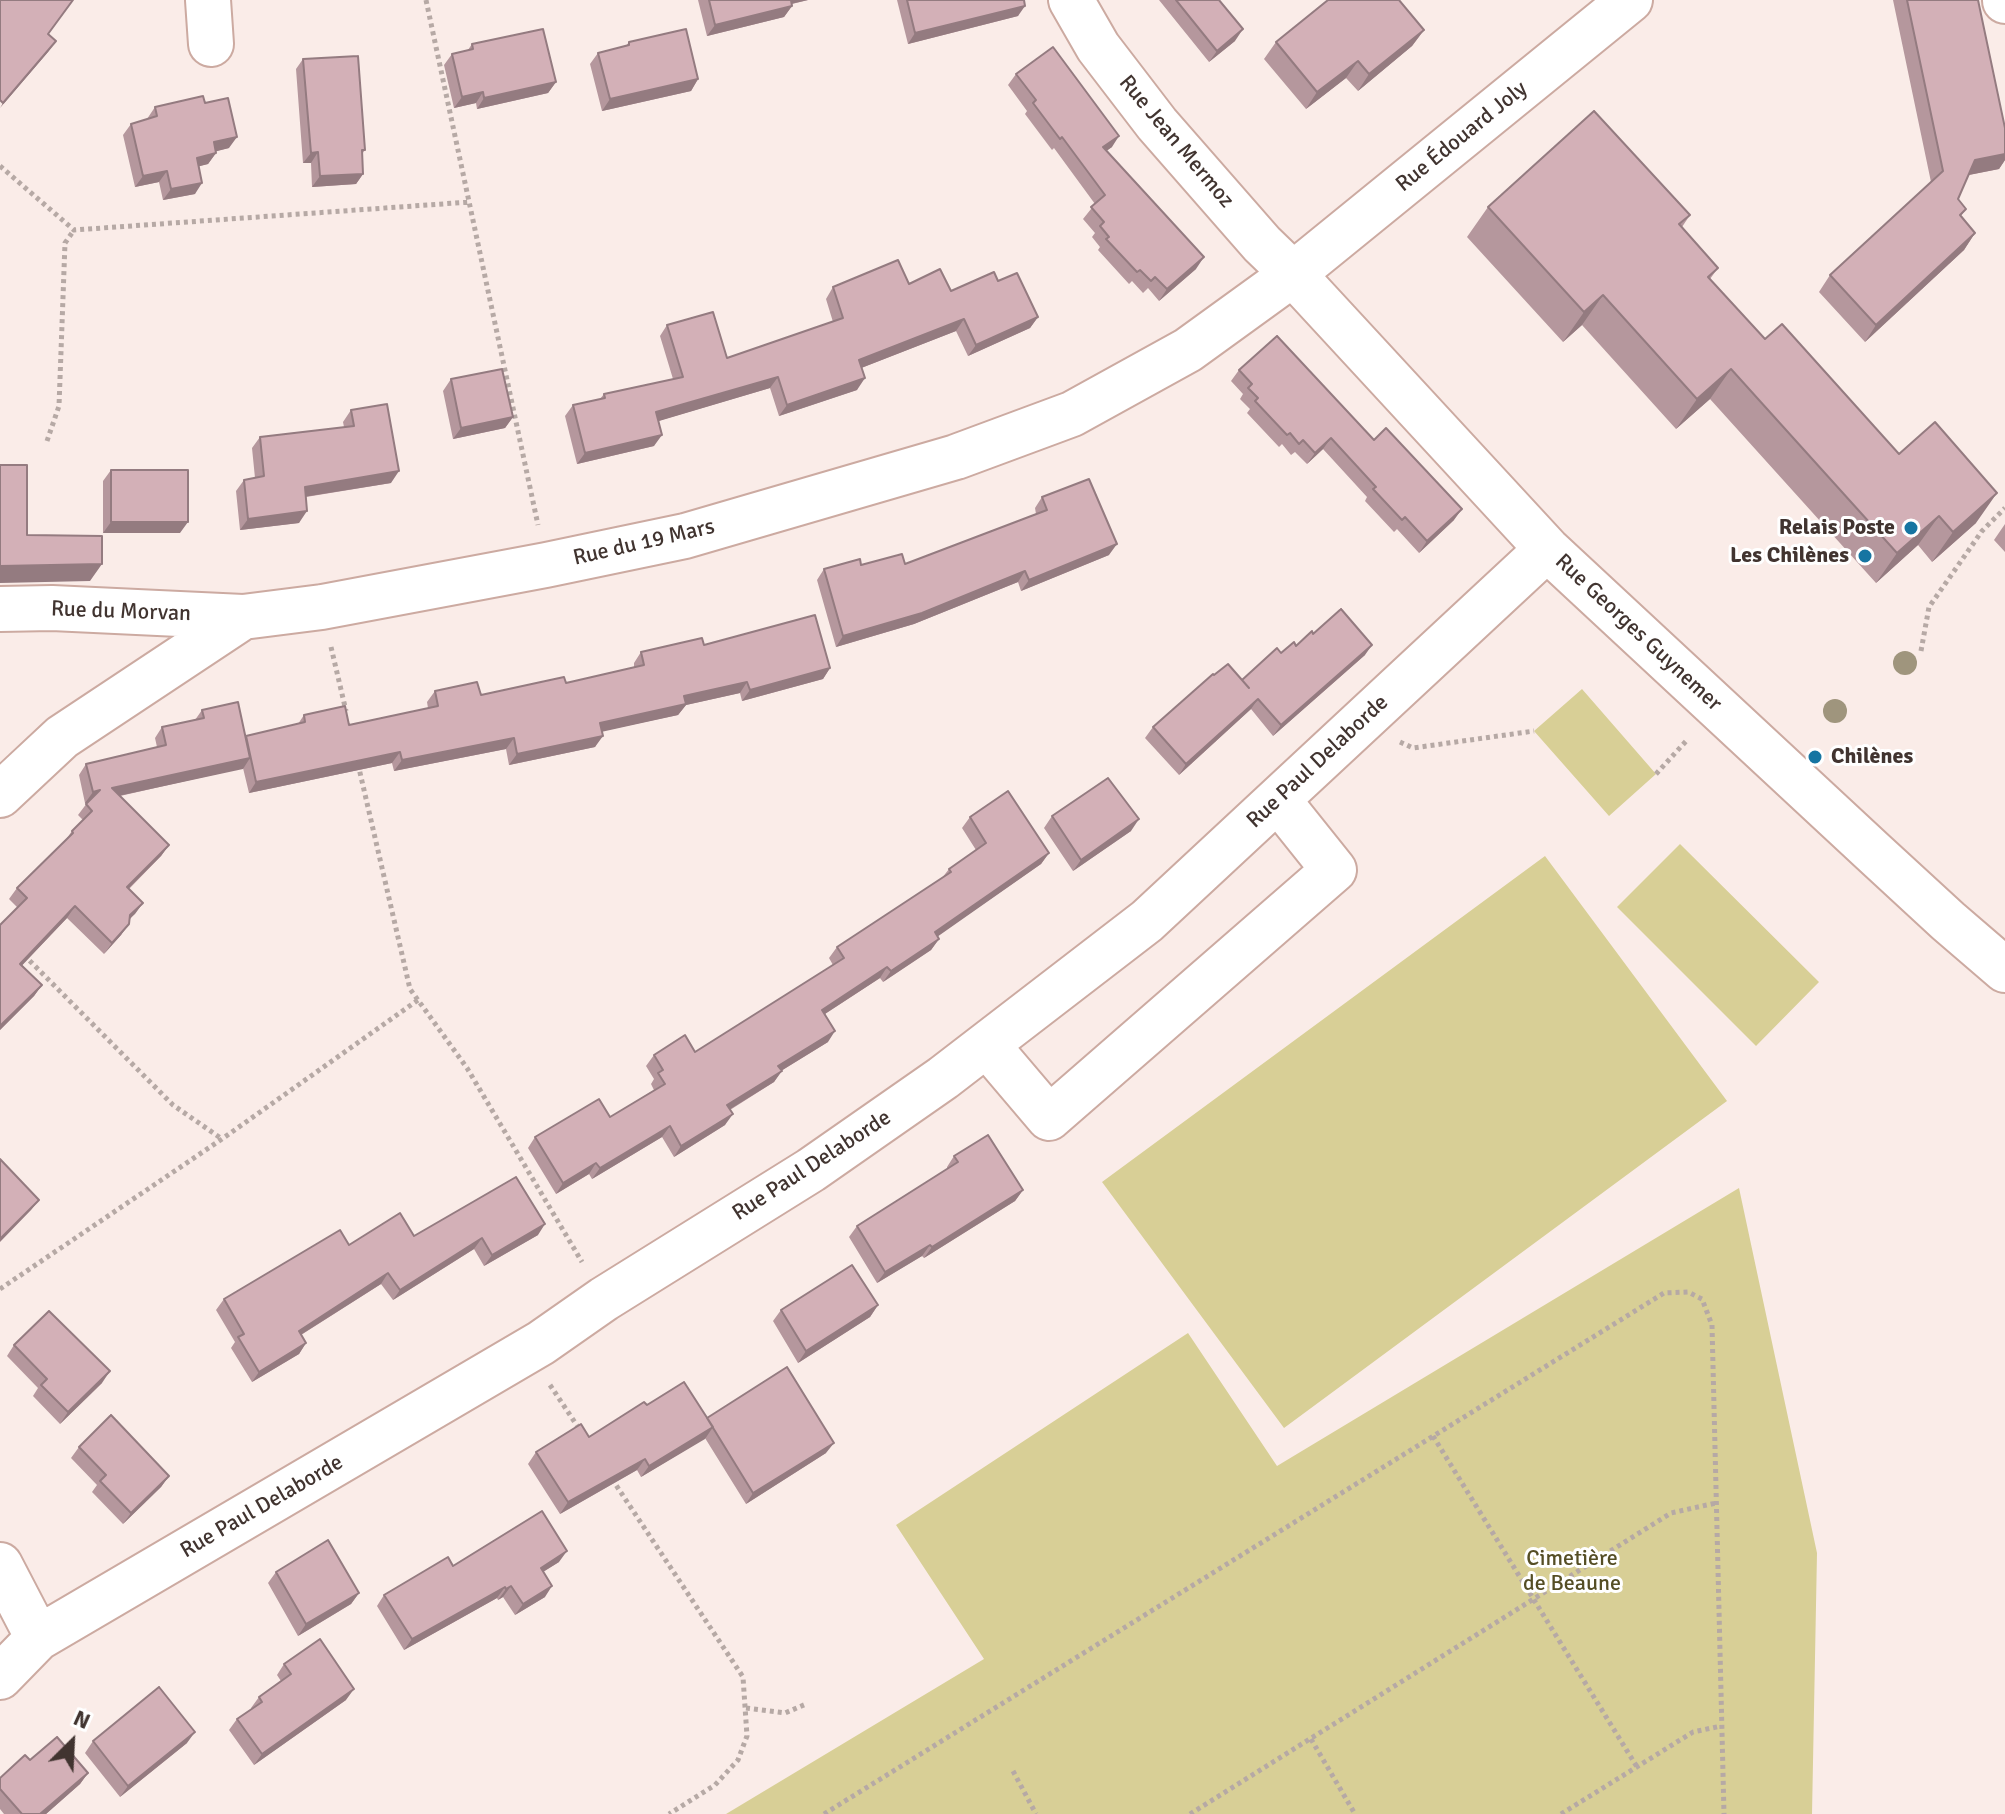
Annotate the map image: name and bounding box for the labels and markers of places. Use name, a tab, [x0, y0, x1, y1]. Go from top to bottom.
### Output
place label: Relais Poste	[1779, 515, 1895, 541]
marker: Relais Poste	[1902, 519, 1920, 537]
place label: Les Chilènes	[1730, 543, 1849, 569]
marker: Les Chilènes	[1856, 547, 1874, 565]
place label: Chilènes	[1831, 744, 1913, 770]
marker: Chilènes	[1806, 748, 1824, 766]

